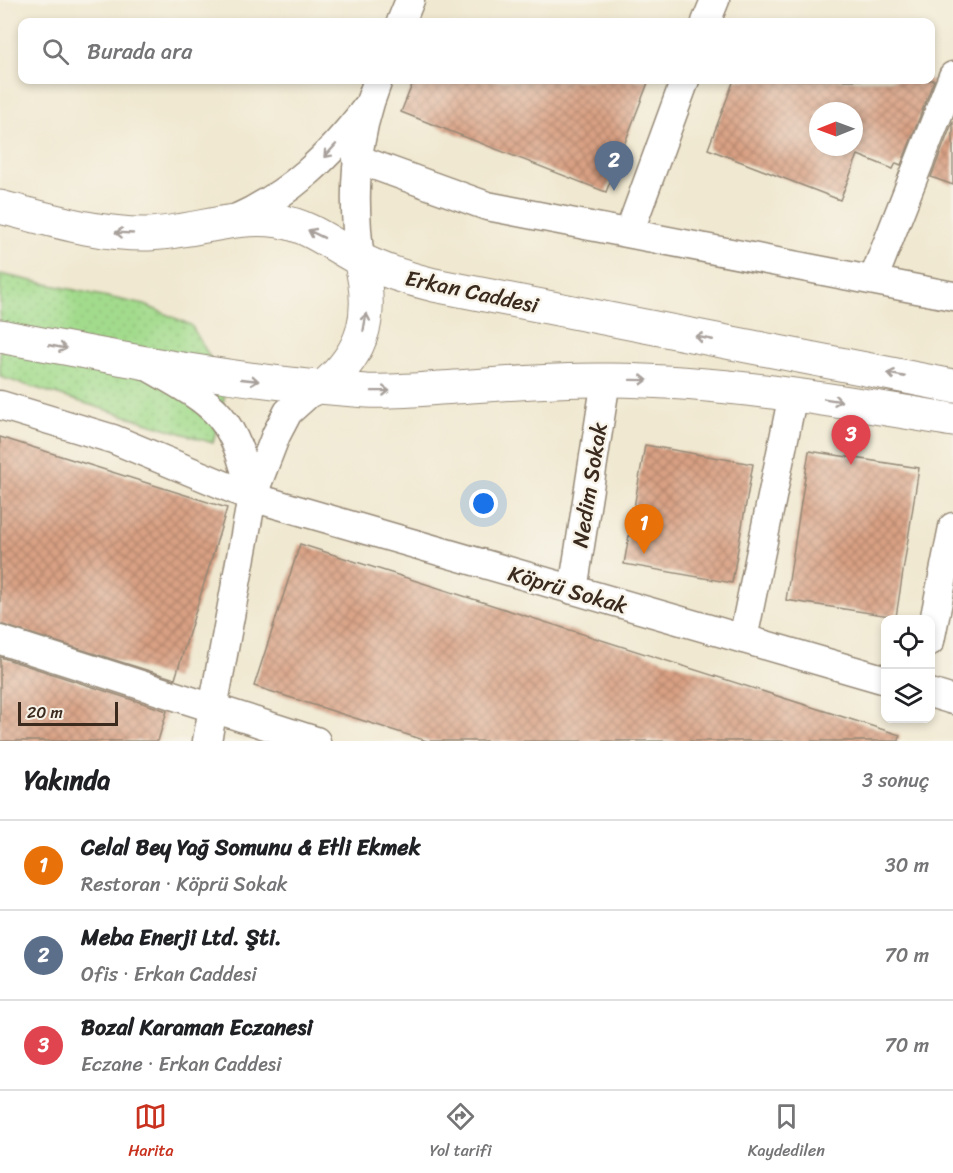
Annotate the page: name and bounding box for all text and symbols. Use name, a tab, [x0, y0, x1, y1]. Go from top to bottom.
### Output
search box	[18, 18, 935, 84]
text: Burada ara	[87, 32, 192, 71]
icon: search	[39, 35, 72, 68]
north arrow	[809, 102, 863, 156]
pin: 2	[594, 142, 634, 191]
one-way arrow	[323, 143, 337, 158]
one-way arrow	[115, 227, 135, 238]
one-way arrow	[307, 228, 325, 239]
street label: Erkan Caddesi	[402, 258, 543, 325]
one-way arrow	[359, 313, 370, 333]
one-way arrow	[695, 332, 714, 343]
one-way arrow	[47, 342, 67, 353]
one-way arrow	[886, 369, 906, 380]
one-way arrow	[239, 375, 259, 386]
one-way arrow	[629, 375, 649, 386]
one-way arrow	[371, 385, 391, 396]
one-way arrow	[822, 395, 842, 406]
pin: 3	[832, 416, 870, 465]
street label: Nedim Sokak	[560, 420, 619, 550]
your location	[469, 489, 498, 518]
pin: 1	[624, 504, 664, 554]
street label: Köprü Sokak	[504, 554, 632, 625]
map controls	[881, 615, 935, 723]
button: locate	[881, 615, 935, 669]
button: layers	[881, 669, 935, 723]
text: 20 m	[27, 698, 63, 727]
scale bar	[18, 699, 118, 726]
text: Yakında	[24, 757, 110, 803]
text: 3 sonuç	[862, 763, 929, 798]
text: Celal Bey Yağ Somunu & Etli Ekmek	[81, 828, 420, 867]
text: 1	[39, 848, 48, 883]
text: 30 m	[885, 848, 929, 883]
text: Restoran · Köprü Sokak	[81, 867, 287, 902]
text: Meba Enerji Ltd. Şti.	[81, 918, 282, 957]
text: 2	[38, 938, 49, 973]
text: 70 m	[884, 938, 929, 973]
text: Ofis · Erkan Caddesi	[81, 957, 257, 992]
text: Bozal Karaman Eczanesi	[81, 1008, 313, 1047]
text: 3	[38, 1028, 49, 1063]
text: 70 m	[884, 1028, 929, 1063]
text: Eczane · Erkan Caddesi	[81, 1047, 282, 1082]
tab: Harita	[128, 1100, 174, 1165]
tab: Yol tarifi	[430, 1100, 492, 1165]
tab: Kaydedilen	[748, 1100, 825, 1165]

